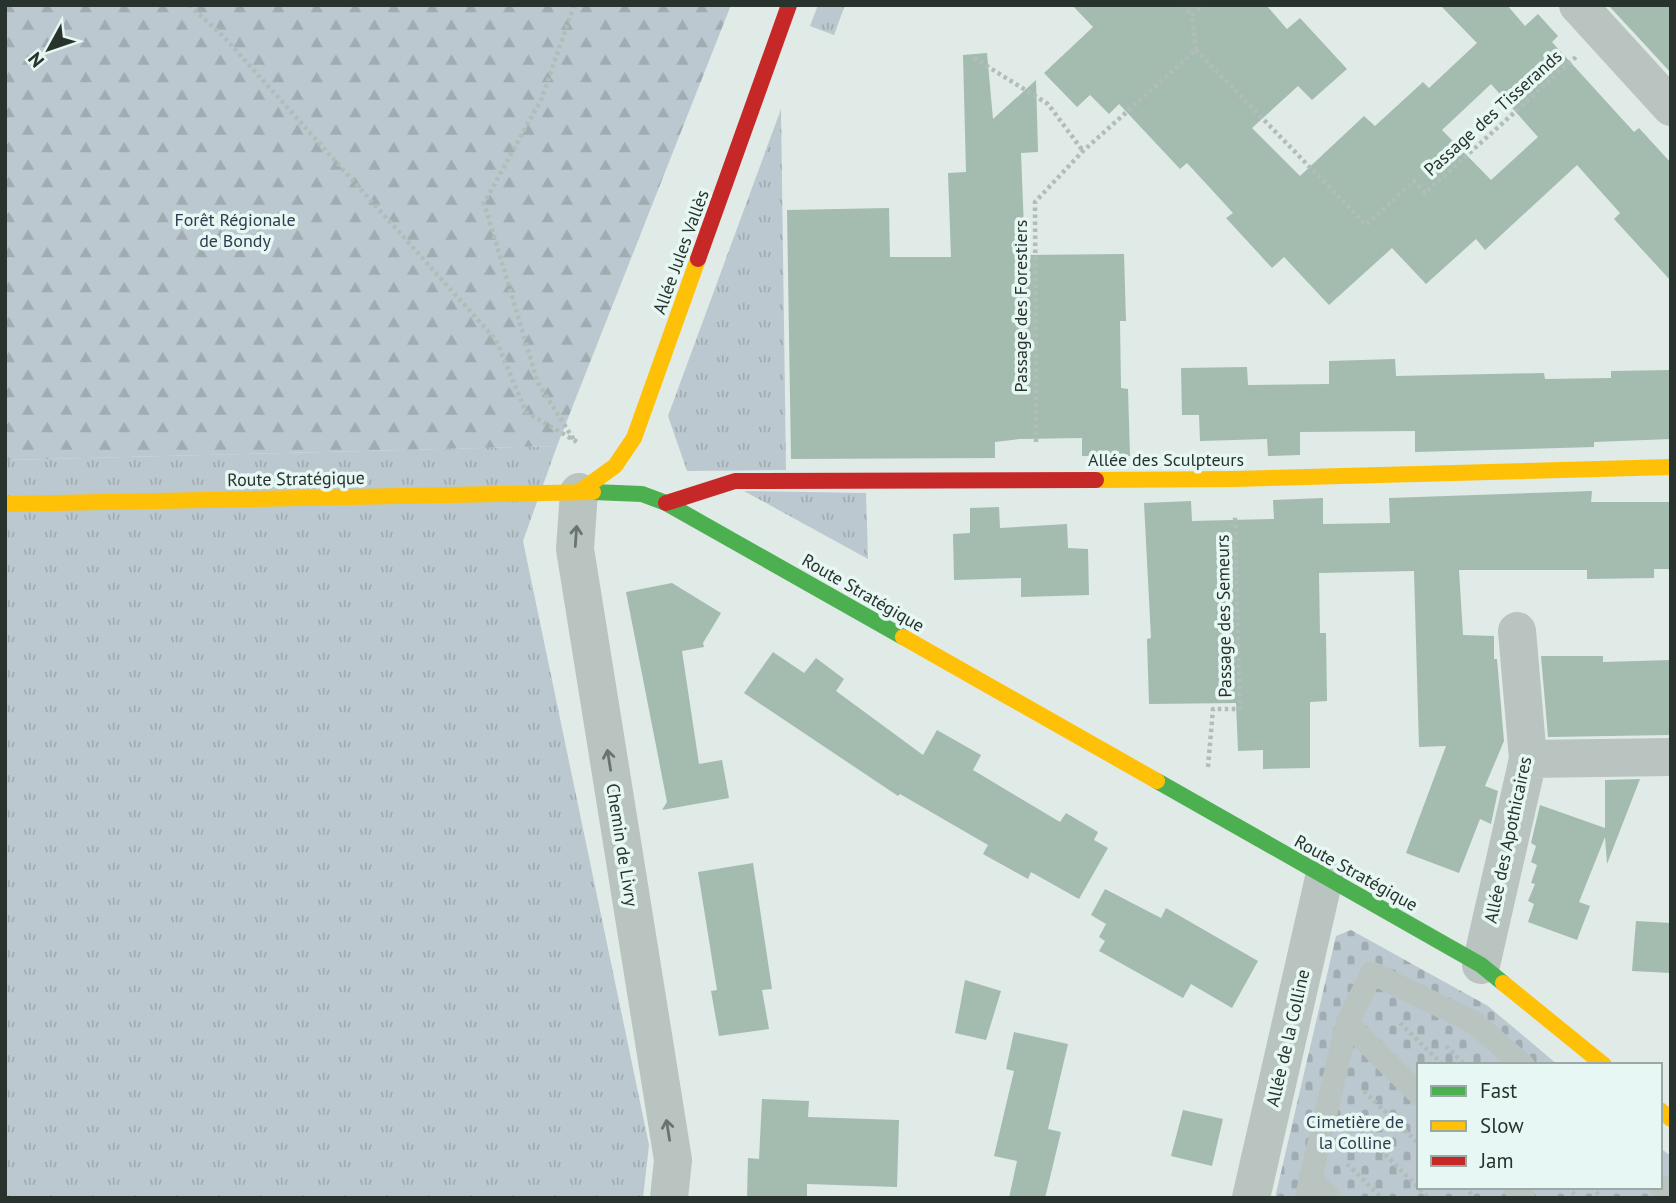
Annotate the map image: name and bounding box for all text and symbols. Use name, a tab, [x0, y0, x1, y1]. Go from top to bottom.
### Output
north arrow	[14, 14, 84, 84]
street label: Passage des Tisserands	[1419, 45, 1566, 181]
text: N	[23, 47, 49, 72]
street label: Allée Jules Vallès	[647, 187, 714, 317]
park label: Forêt Régionale de Bondy	[174, 208, 296, 252]
street label: Passage des Forestiers	[1009, 220, 1032, 392]
street label: Allée des Sculpteurs	[1088, 448, 1244, 471]
street label: Route Stratégique	[227, 466, 365, 491]
one-way arrow	[570, 525, 583, 547]
street label: Passage des Semeurs	[1211, 534, 1236, 698]
street label: Route Stratégique	[798, 548, 929, 637]
one-way arrow	[602, 749, 615, 772]
street label: Allée des Apothicaires	[1479, 754, 1536, 925]
street label: Chemin de Livry	[601, 782, 644, 909]
street label: Route Stratégique	[1290, 829, 1422, 916]
street label: Allée de la Colline	[1261, 967, 1314, 1109]
legend	[1417, 1063, 1662, 1189]
text: Fast	[1480, 1077, 1517, 1104]
park label: Cimetière de la Colline	[1306, 1110, 1404, 1154]
text: Slow	[1480, 1112, 1524, 1139]
one-way arrow	[661, 1119, 674, 1142]
text: Jam	[1479, 1147, 1514, 1174]

